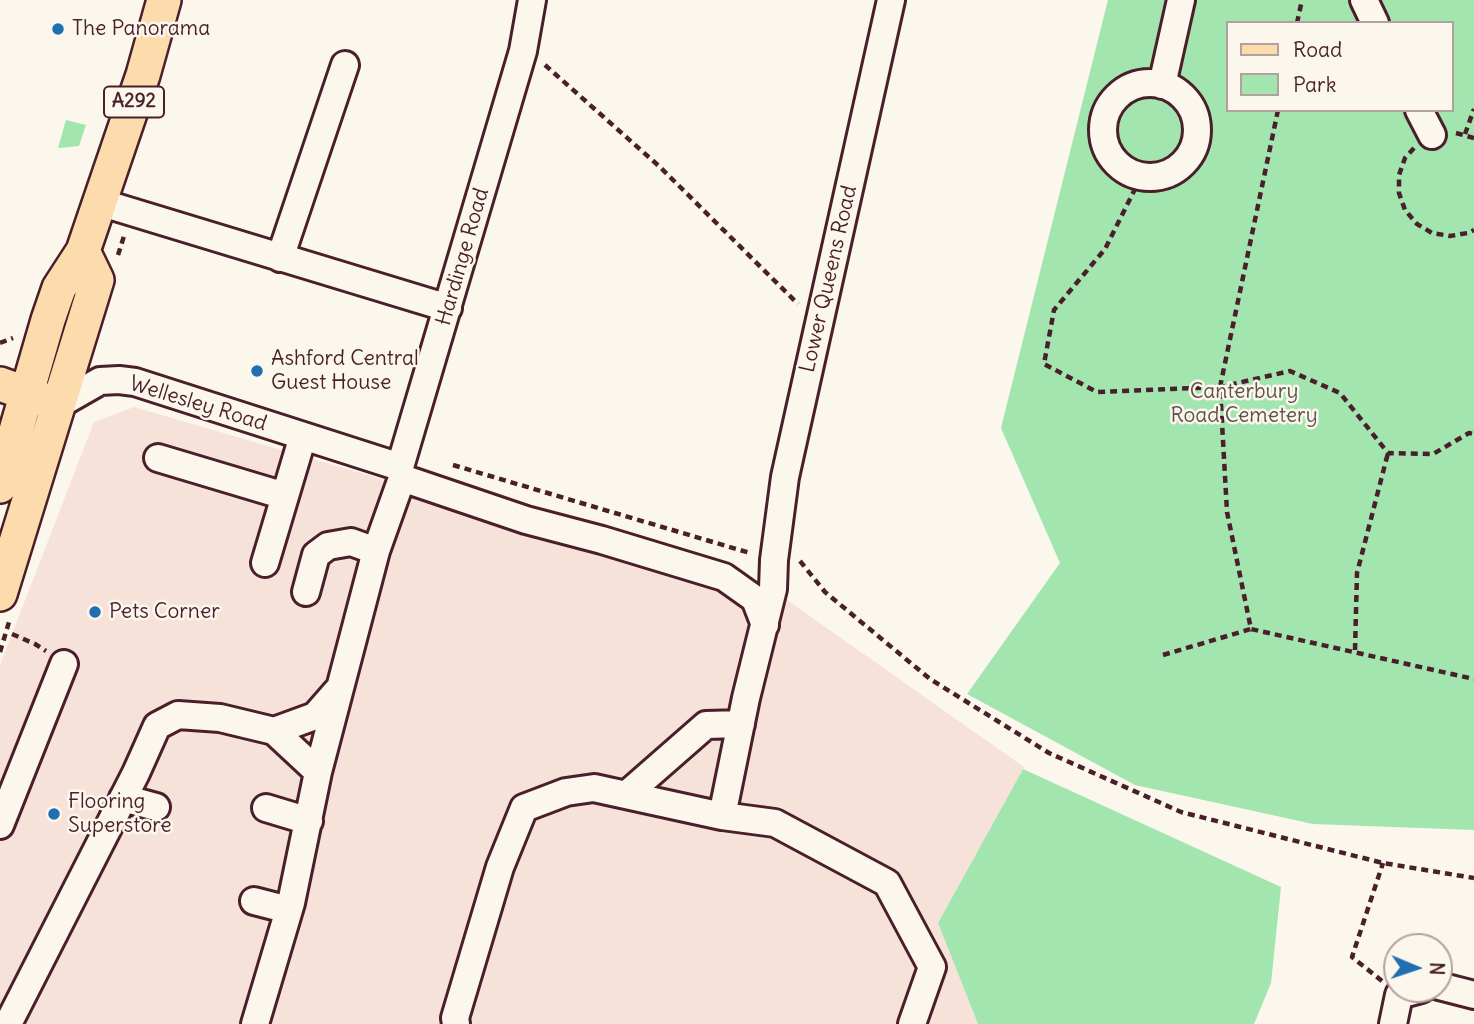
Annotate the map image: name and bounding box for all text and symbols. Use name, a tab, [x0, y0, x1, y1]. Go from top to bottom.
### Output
place label: The Panorama	[72, 16, 210, 42]
marker: The Panorama	[50, 21, 66, 37]
legend	[1226, 21, 1453, 112]
text: Road	[1293, 36, 1342, 63]
text: Park	[1293, 71, 1336, 98]
road number: A292	[104, 86, 164, 118]
street label: Lower Queens Road	[795, 183, 863, 375]
street label: Hardinge Road	[431, 185, 495, 329]
place label: Ashford Central Guest House	[271, 346, 419, 396]
marker: Ashford Central Guest House	[249, 363, 265, 379]
street label: Wellesley Road	[126, 371, 270, 437]
park label: Canterbury Road Cemetery	[1170, 379, 1318, 429]
place label: Pets Corner	[109, 599, 220, 625]
marker: Pets Corner	[87, 604, 103, 620]
place label: Flooring Superstore	[68, 789, 171, 839]
marker: Flooring Superstore	[46, 806, 62, 822]
north arrow	[1383, 933, 1453, 1003]
text: N	[1425, 962, 1449, 976]

